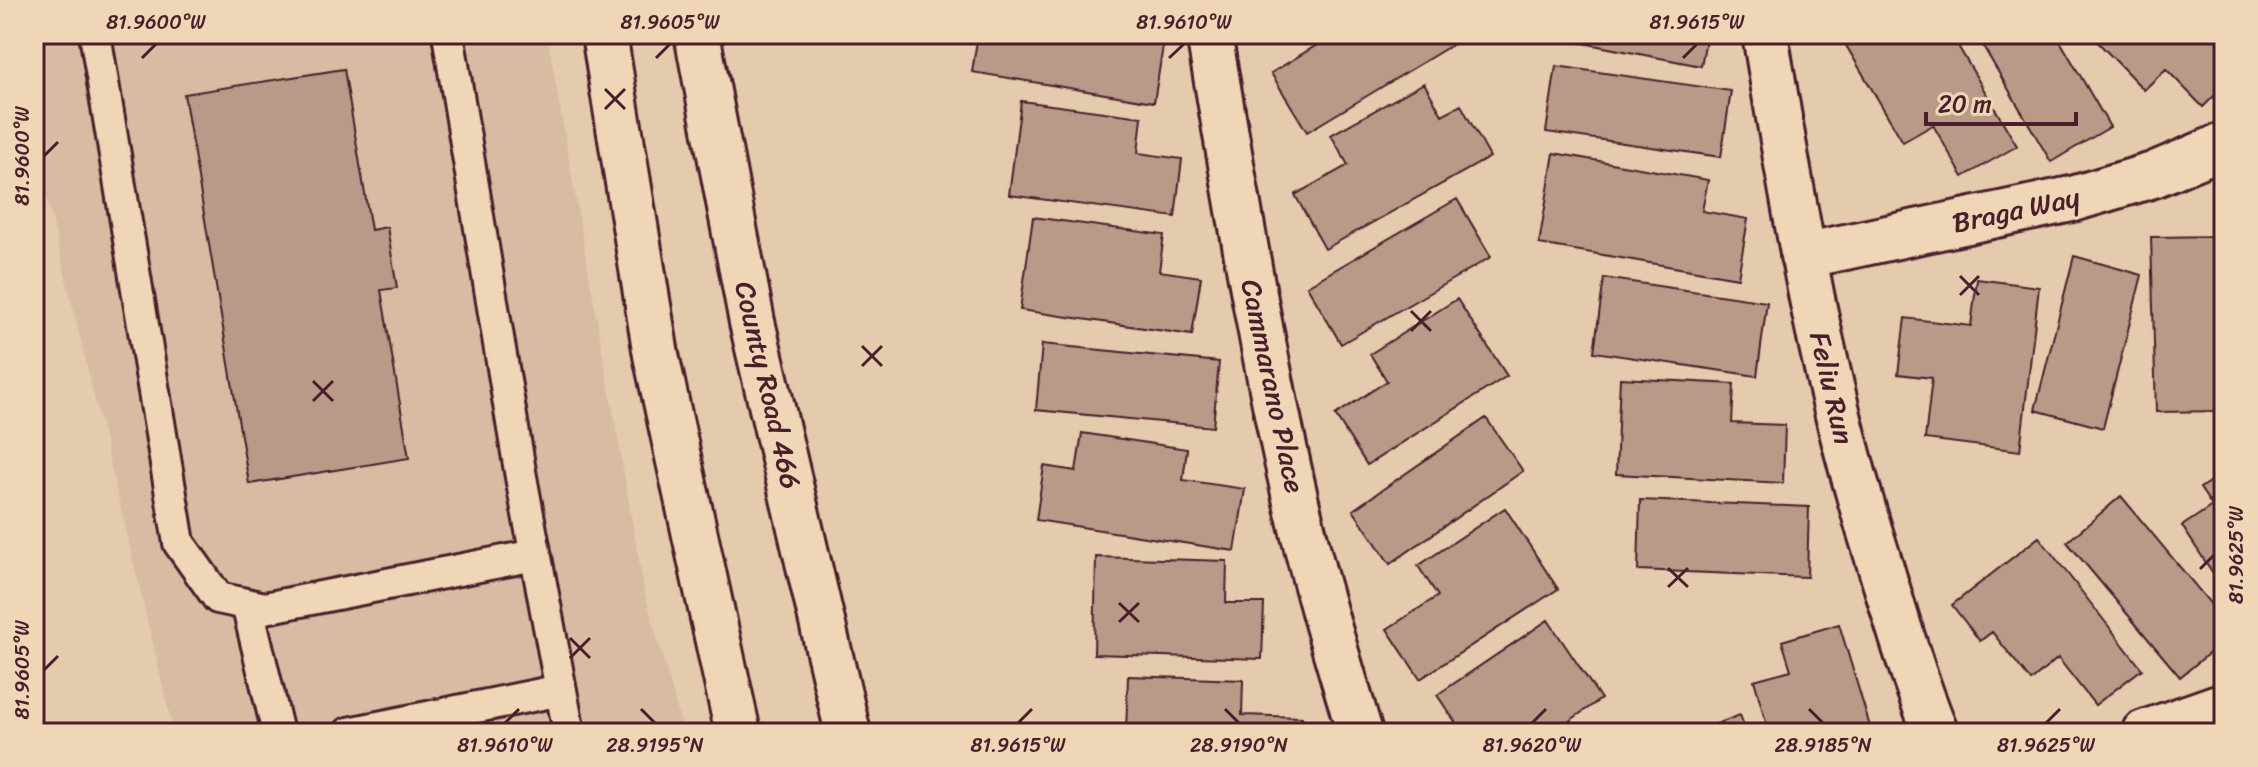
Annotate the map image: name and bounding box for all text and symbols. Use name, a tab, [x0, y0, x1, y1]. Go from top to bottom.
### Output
text: 81.9600°W	[106, 5, 206, 40]
text: 81.9605°W	[620, 5, 720, 40]
text: 81.9610°W	[1136, 5, 1232, 40]
text: 81.9615°W	[1649, 5, 1745, 40]
scale bar	[1926, 76, 2076, 126]
text: 20 m	[1938, 83, 1992, 125]
text: 81.9600°W	[5, 106, 40, 206]
street label: Braga Way	[1948, 172, 2085, 247]
street label: Cammarano Place	[1226, 275, 1320, 497]
street label: County Road 466	[720, 276, 816, 494]
street label: Feliu Run	[1795, 327, 1869, 449]
text: 81.9625°W	[2219, 505, 2254, 604]
text: 81.9605°W	[5, 620, 40, 720]
text: 81.9610°W	[457, 728, 553, 763]
text: 28.9195°N	[606, 728, 704, 763]
text: 81.9615°W	[970, 728, 1066, 763]
text: 28.9190°N	[1190, 728, 1288, 763]
text: 81.9620°W	[1483, 728, 1582, 763]
text: 28.9185°N	[1774, 728, 1872, 763]
text: 81.9625°W	[1997, 728, 2096, 763]

